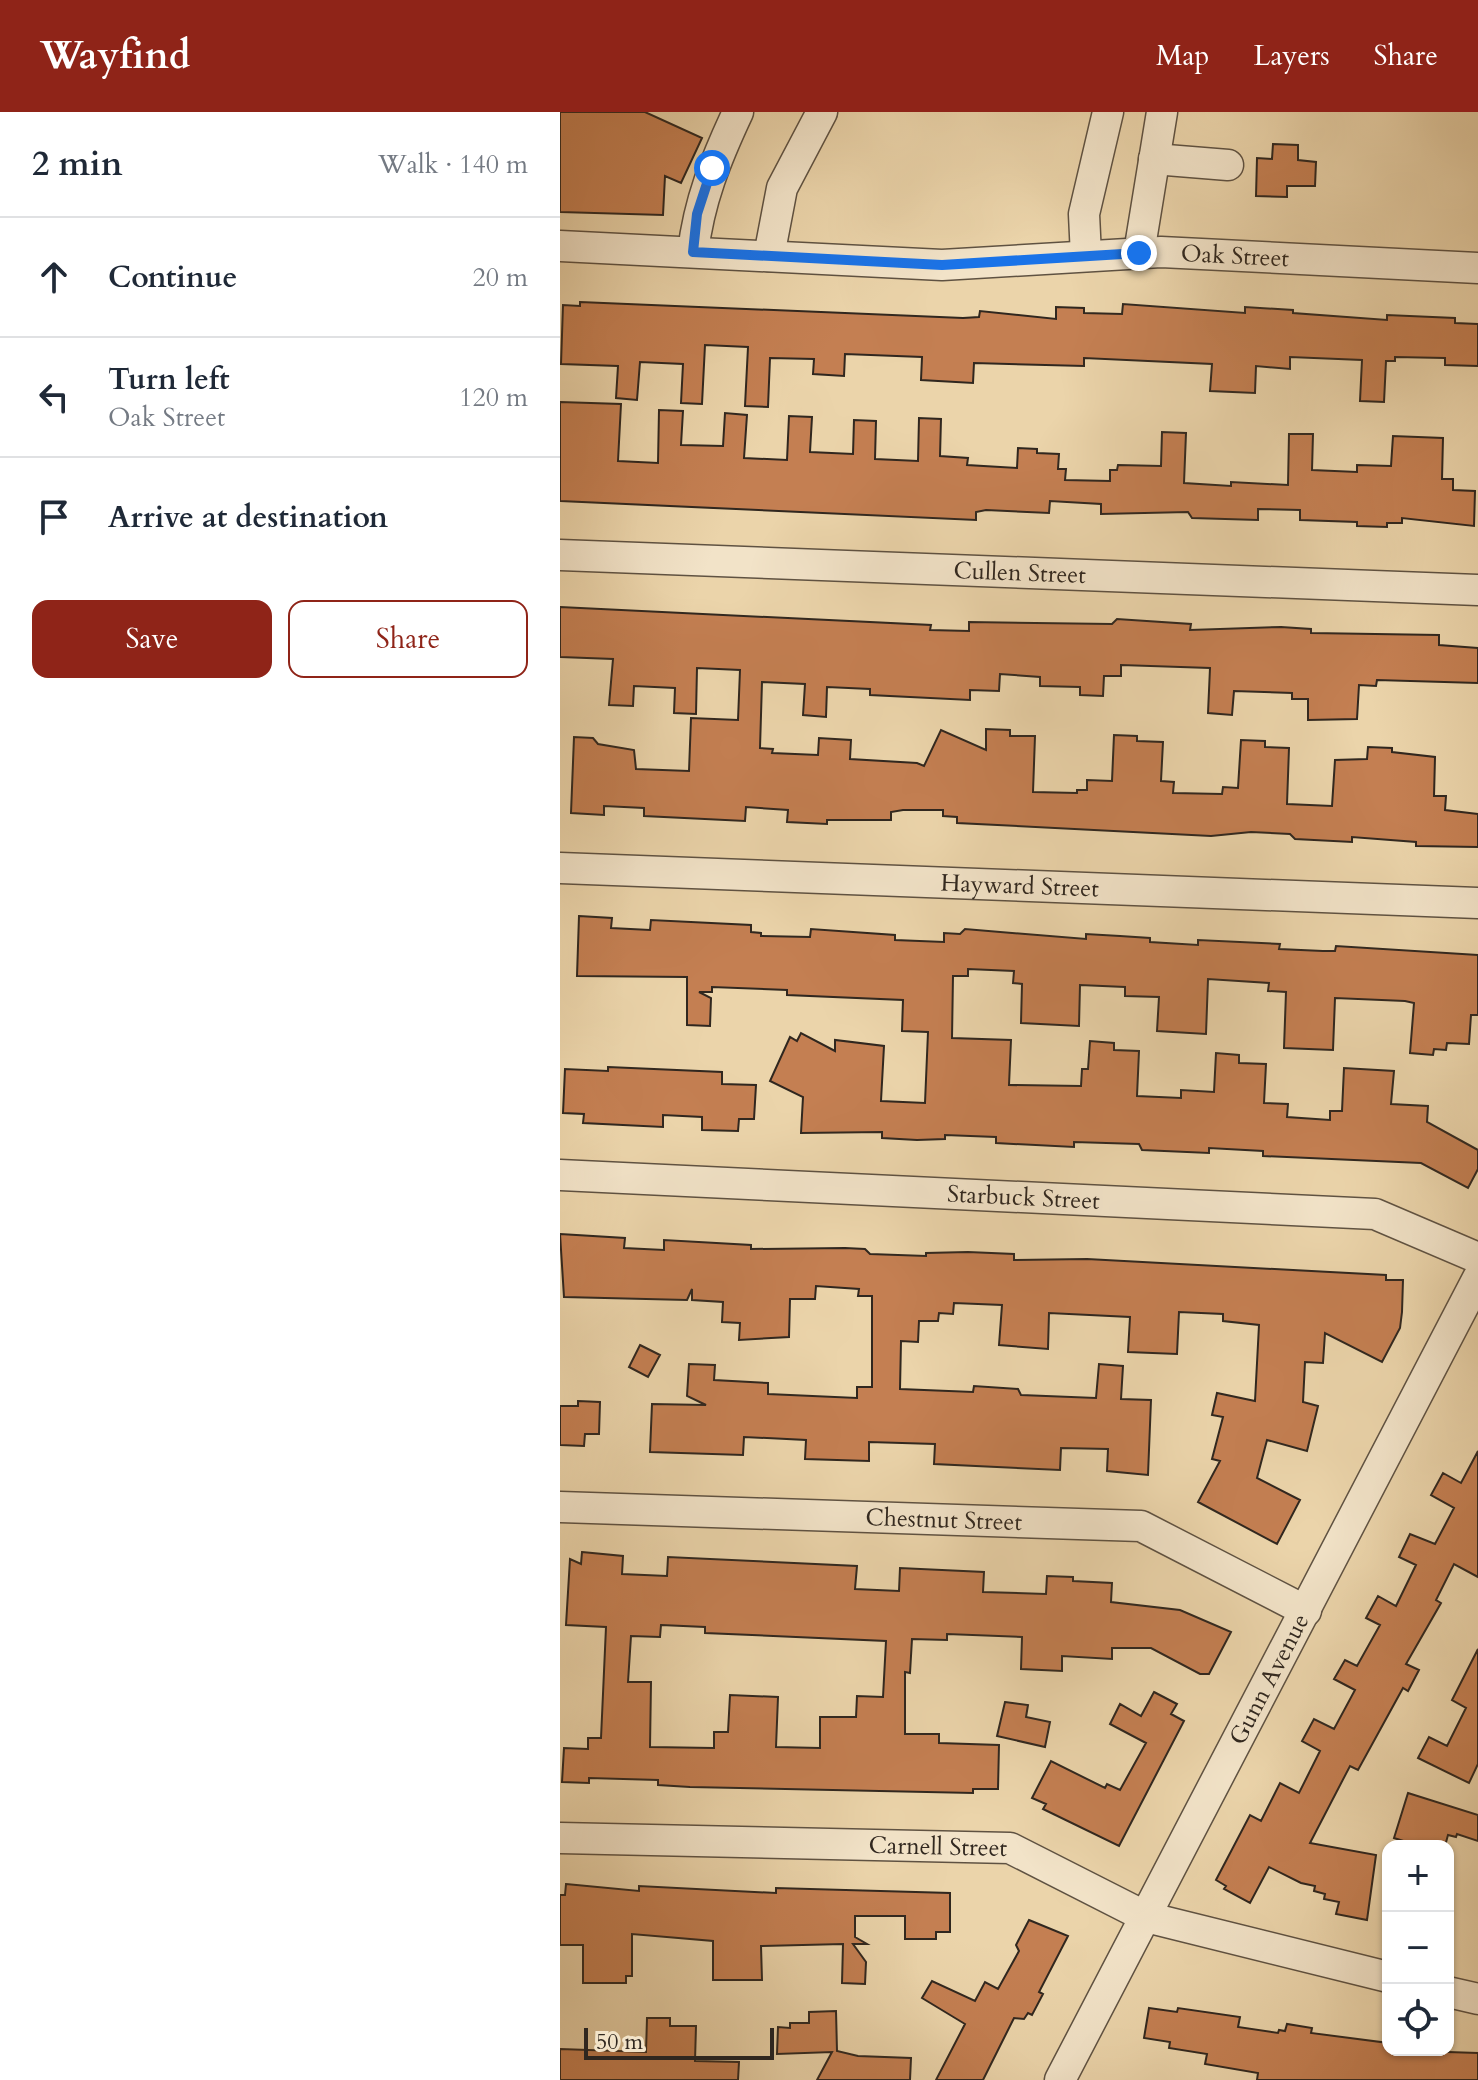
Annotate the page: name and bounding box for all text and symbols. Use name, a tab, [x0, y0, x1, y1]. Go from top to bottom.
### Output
text: Wayfind	[40, 30, 190, 82]
text: Map	[1156, 37, 1209, 75]
text: Layers	[1253, 37, 1330, 75]
text: Share	[1374, 37, 1438, 75]
text: 2 min	[32, 141, 123, 187]
text: Walk · 140 m	[378, 147, 528, 182]
route start	[694, 150, 730, 186]
route end	[1121, 235, 1157, 271]
street label: Oak Street	[1180, 237, 1290, 275]
icon: ahead	[32, 255, 76, 299]
text: Continue	[108, 257, 237, 298]
text: 20 m	[472, 260, 528, 295]
text: Turn left	[108, 359, 230, 400]
icon: left	[32, 375, 76, 419]
text: 120 m	[459, 380, 528, 415]
text: Oak Street	[108, 400, 225, 435]
icon: arrive	[32, 495, 76, 539]
text: Arrive at destination	[108, 497, 388, 538]
street label: Cullen Street	[953, 554, 1087, 592]
button: Save	[32, 600, 272, 678]
button: Share	[288, 600, 528, 678]
street label: Hayward Street	[940, 867, 1100, 906]
street label: Starbuck Street	[946, 1178, 1101, 1218]
street label: Chestnut Street	[865, 1501, 1023, 1539]
street label: Gunn Avenue	[1222, 1608, 1317, 1751]
street label: Carnell Street	[868, 1829, 1008, 1865]
map controls	[1382, 1840, 1454, 2056]
button: +	[1382, 1840, 1454, 1912]
button: −	[1382, 1912, 1454, 1984]
button: locate	[1382, 1984, 1454, 2056]
scale bar	[584, 2024, 774, 2060]
text: 50 m	[596, 2027, 643, 2057]

